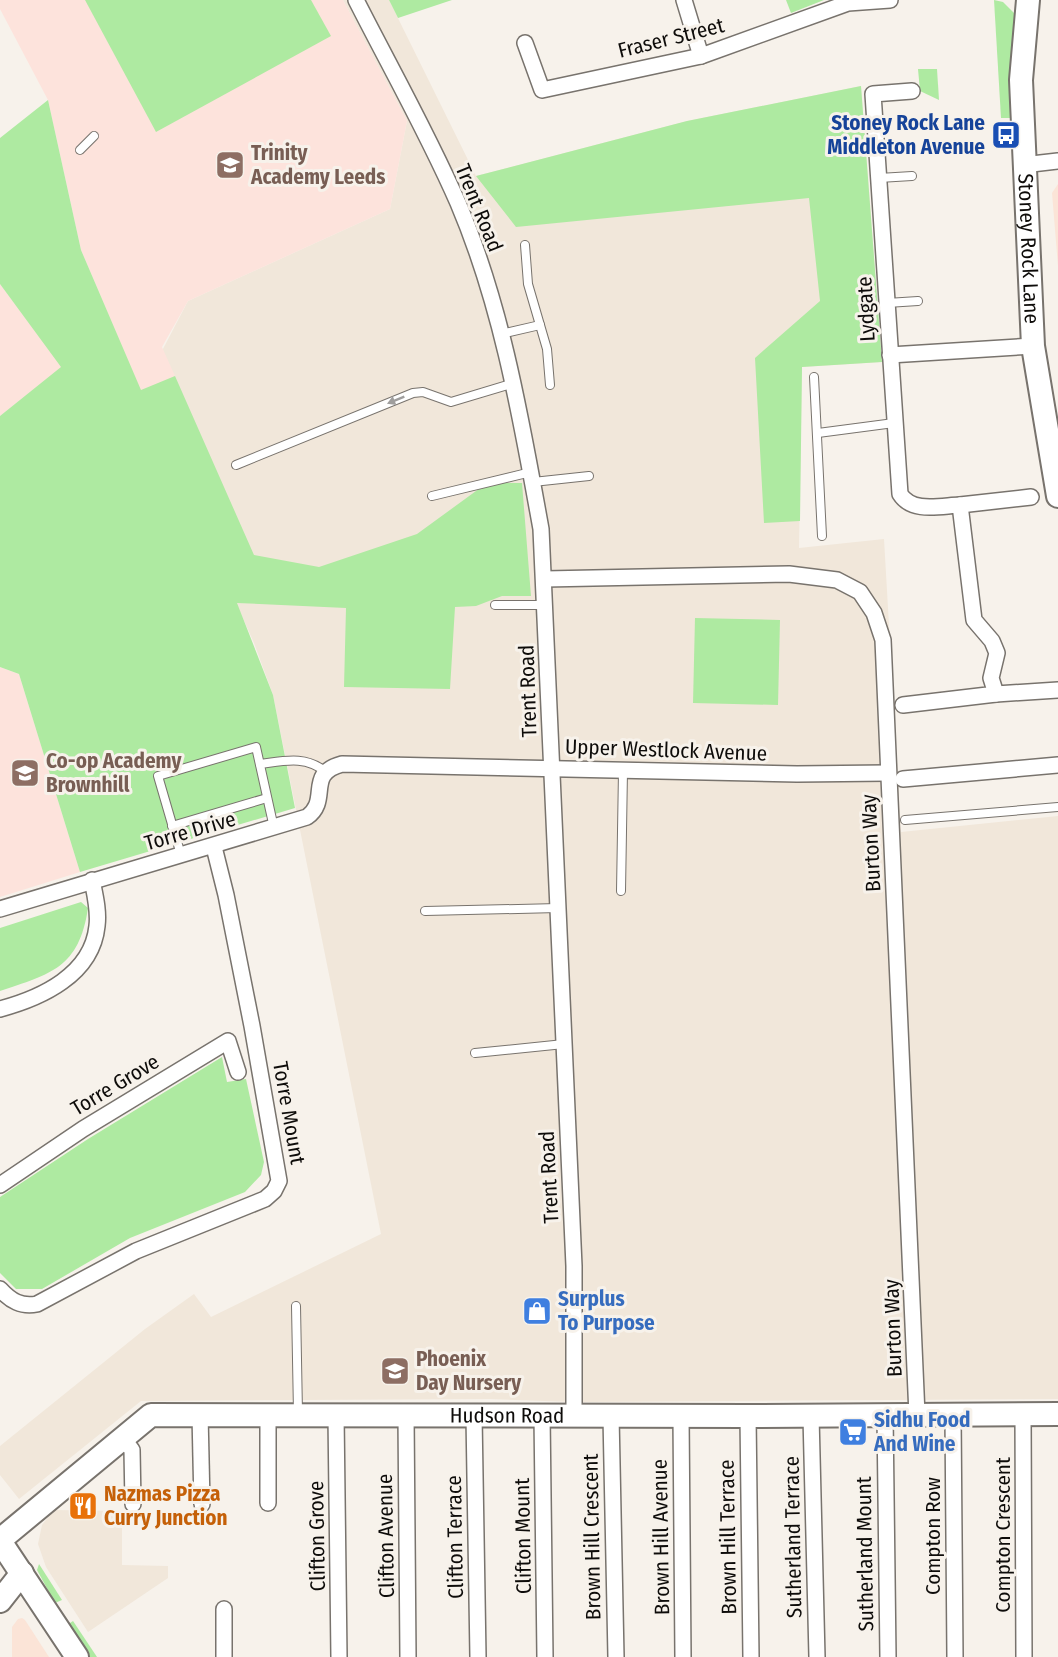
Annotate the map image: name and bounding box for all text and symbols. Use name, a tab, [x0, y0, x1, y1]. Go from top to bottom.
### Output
street label: Fraser Street	[615, 12, 727, 64]
place label: Stoney Rock Lane Middleton Avenue	[827, 110, 985, 160]
bus stop icon: Stoney Rock Lane Middleton Avenue	[990, 119, 1022, 151]
place label: Trinity Academy Leeds	[250, 140, 385, 190]
school or university icon: Trinity Academy Leeds	[214, 149, 246, 181]
street label: Trent Road	[450, 160, 508, 256]
street label: Stoney Rock Lane	[1012, 173, 1045, 324]
street label: Lydgate	[851, 276, 881, 342]
one-way arrow	[387, 396, 405, 405]
street label: Trent Road	[513, 644, 543, 738]
street label: Upper Westlock Avenue	[565, 733, 767, 767]
place label: Co-op Academy Brownhill	[46, 748, 182, 798]
school or university icon: Co-op Academy Brownhill	[9, 757, 41, 789]
street label: Burton Way	[855, 793, 887, 893]
street label: Torre Drive	[142, 806, 238, 856]
street label: Torre Grove	[66, 1049, 164, 1121]
street label: Torre Mount	[267, 1060, 311, 1167]
street label: Trent Road	[534, 1130, 564, 1224]
street label: Burton Way	[878, 1278, 908, 1377]
place label: Surplus To Purpose	[558, 1286, 655, 1336]
shop icon: Surplus To Purpose	[521, 1295, 553, 1327]
place label: Phoenix Day Nursery	[416, 1346, 522, 1396]
school or university icon: Phoenix Day Nursery	[379, 1355, 411, 1387]
street label: Hudson Road	[450, 1403, 564, 1429]
place label: Sidhu Food And Wine	[873, 1407, 970, 1457]
supermarket icon: Sidhu Food And Wine	[837, 1416, 869, 1448]
street label: Brown Hill Crescent	[578, 1453, 606, 1620]
street label: Sutherland Terrace	[779, 1456, 807, 1618]
street label: Compton Crescent	[990, 1457, 1016, 1613]
street label: Brown Hill Avenue	[647, 1459, 675, 1615]
street label: Brown Hill Terrace	[714, 1459, 742, 1615]
street label: Clifton Avenue	[372, 1474, 400, 1598]
street label: Clifton Terrace	[441, 1475, 469, 1599]
street label: Sutherland Mount	[851, 1476, 879, 1632]
street label: Compton Row	[920, 1477, 946, 1595]
street label: Clifton Mount	[509, 1478, 537, 1594]
street label: Clifton Grove	[303, 1480, 331, 1592]
place label: Nazmas Pizza Curry Junction	[104, 1481, 228, 1531]
restaurant icon: Nazmas Pizza Curry Junction	[67, 1490, 99, 1522]

